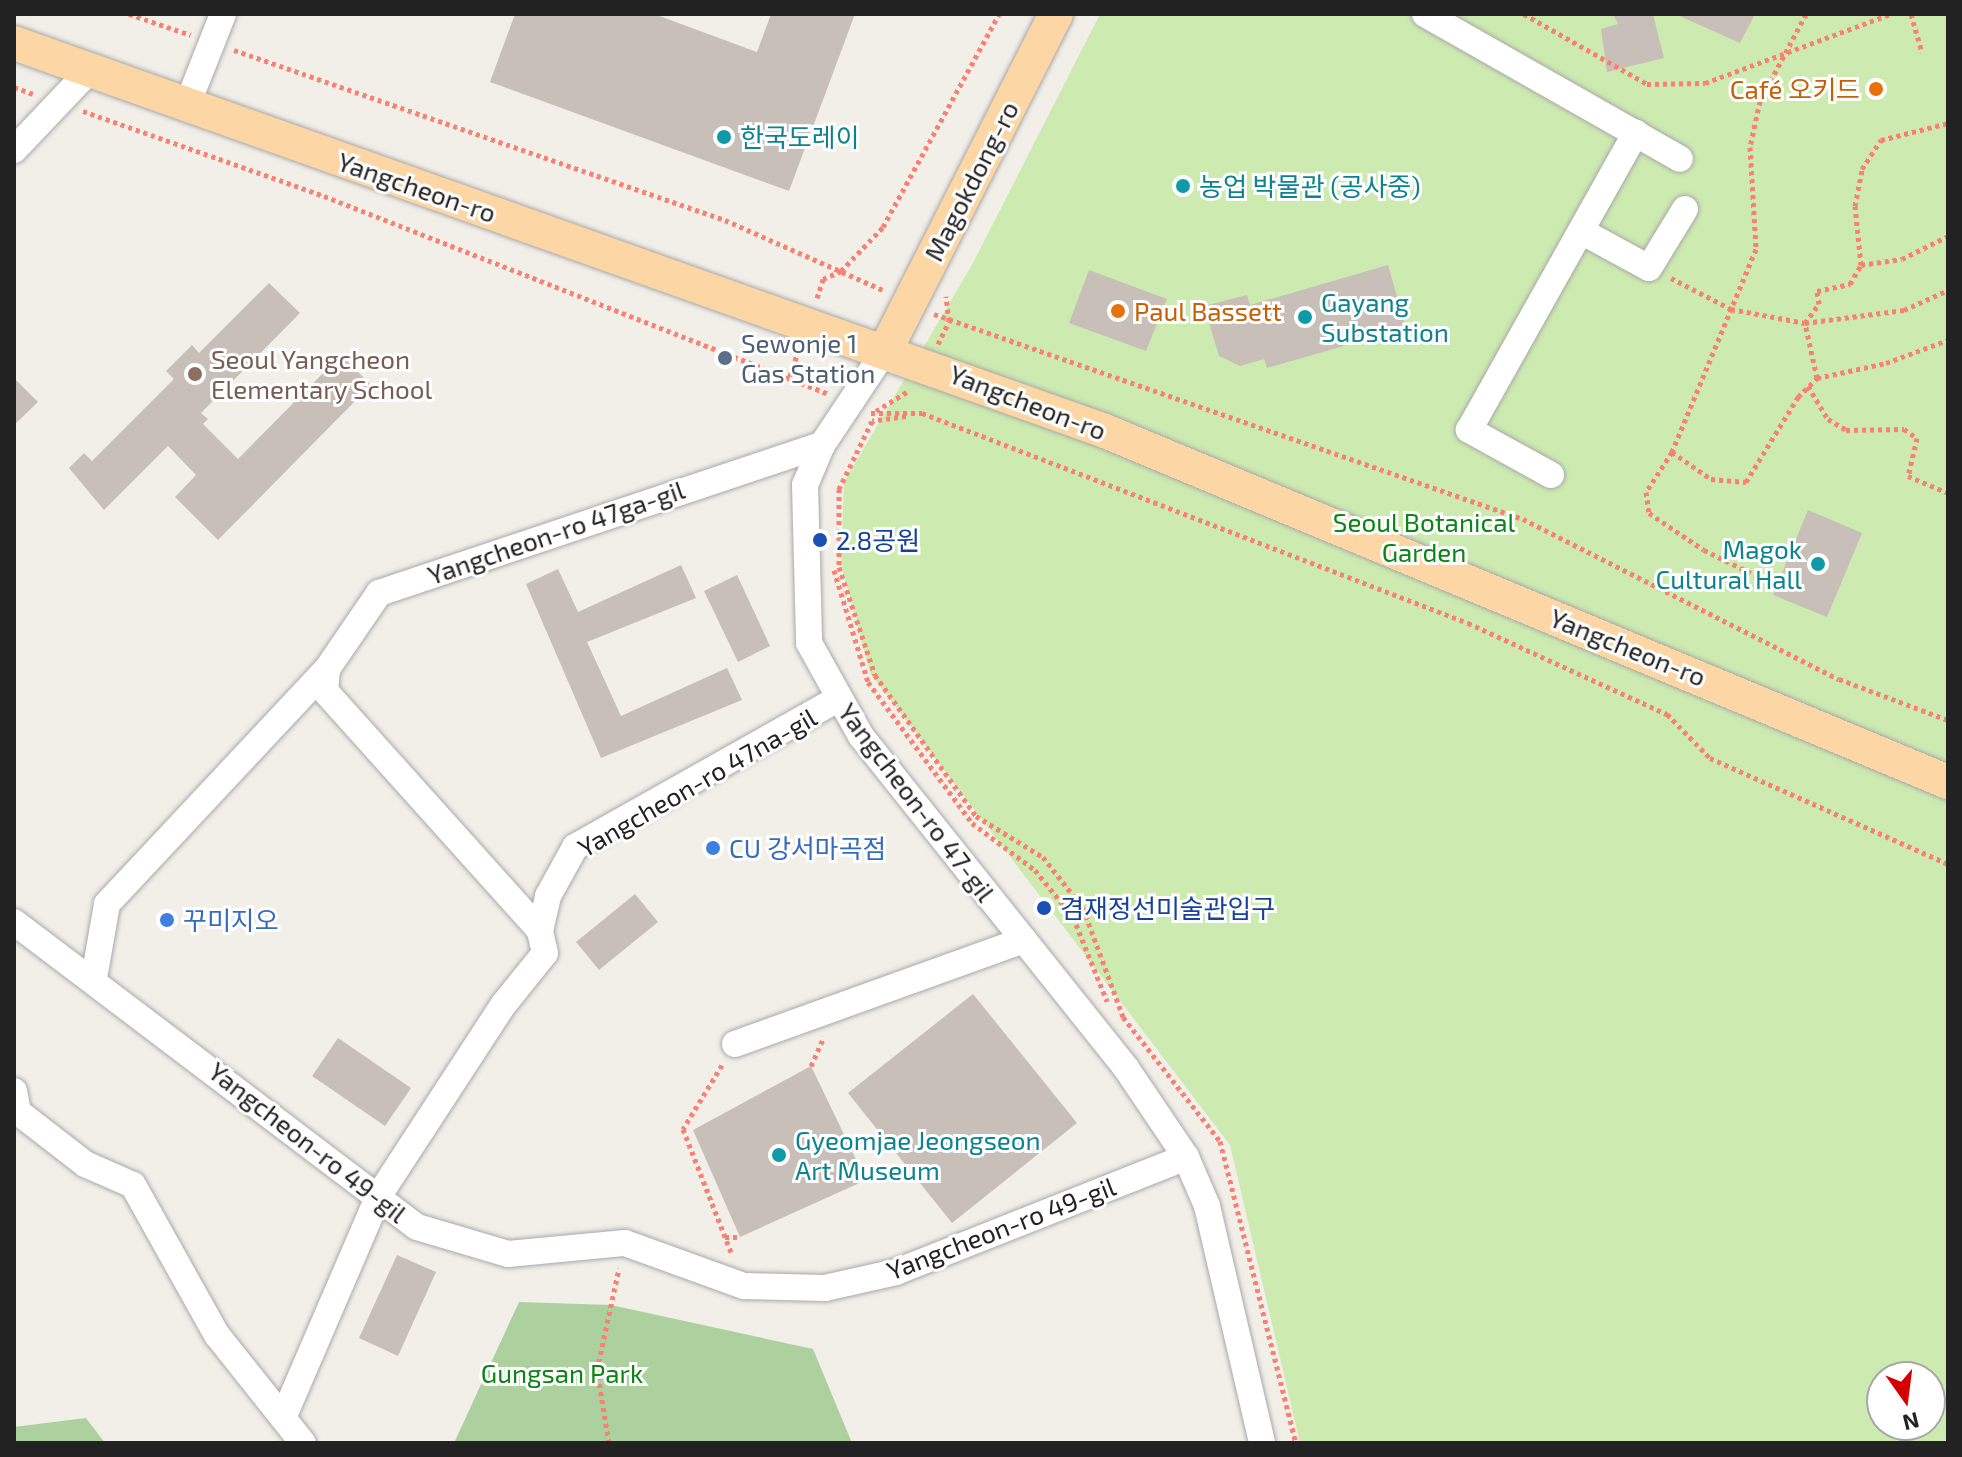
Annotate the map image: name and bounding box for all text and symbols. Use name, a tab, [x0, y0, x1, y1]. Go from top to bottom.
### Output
place label: Café 오키드	[1730, 73, 1860, 105]
marker: Café 오키드	[1867, 80, 1885, 98]
street label: Magokdong-ro	[917, 96, 1025, 266]
place label: 한국도레이	[740, 121, 860, 153]
marker: 한국도레이	[715, 128, 733, 146]
street label: Yangcheon-ro	[334, 145, 500, 229]
place label: 농업 박물관 (공사중)	[1199, 170, 1421, 202]
marker: 농업 박물관 (공사중)	[1174, 177, 1192, 195]
place label: Gayang Substation	[1321, 286, 1449, 348]
place label: Paul Bassett	[1134, 295, 1282, 327]
marker: Paul Bassett	[1109, 302, 1127, 320]
marker: Gayang Substation	[1296, 308, 1314, 326]
place label: Sewonje 1 Gas Station	[741, 327, 875, 388]
place label: Seoul Yangcheon Elementary School	[211, 343, 433, 404]
marker: Sewonje 1 Gas Station	[716, 349, 734, 367]
street label: Yangcheon-ro	[945, 358, 1111, 446]
marker: Seoul Yangcheon Elementary School	[186, 365, 204, 383]
street label: Yangcheon-ro 47ga-gil	[424, 473, 688, 591]
park label: Seoul Botanical Garden	[1333, 506, 1515, 568]
place label: 2.8공원	[836, 524, 920, 556]
marker: 2.8공원	[811, 531, 829, 549]
place label: Magok Cultural Hall	[1655, 533, 1802, 594]
marker: Magok Cultural Hall	[1809, 555, 1827, 573]
street label: Yangcheon-ro	[1546, 602, 1710, 692]
street label: Yangcheon-ro 47-gil	[832, 697, 1002, 907]
street label: Yangcheon-ro 47na-gil	[572, 701, 822, 863]
place label: CU 강서마곡점	[729, 832, 887, 864]
marker: CU 강서마곡점	[704, 839, 722, 857]
place label: 겸재정선미술관입구	[1060, 892, 1275, 924]
marker: 겸재정선미술관입구	[1035, 899, 1053, 917]
place label: 꾸미지오	[183, 904, 279, 936]
marker: 꾸미지오	[158, 911, 176, 929]
street label: Yangcheon-ro 49-gil	[203, 1055, 413, 1229]
place label: Gyeomjae Jeongseon Art Museum	[795, 1124, 1041, 1186]
marker: Gyeomjae Jeongseon Art Museum	[770, 1146, 788, 1164]
street label: Yangcheon-ro 49-gil	[882, 1170, 1120, 1286]
park label: Gungsan Park	[481, 1357, 643, 1389]
north arrow	[1866, 1361, 1946, 1441]
text: N	[1900, 1408, 1922, 1437]

